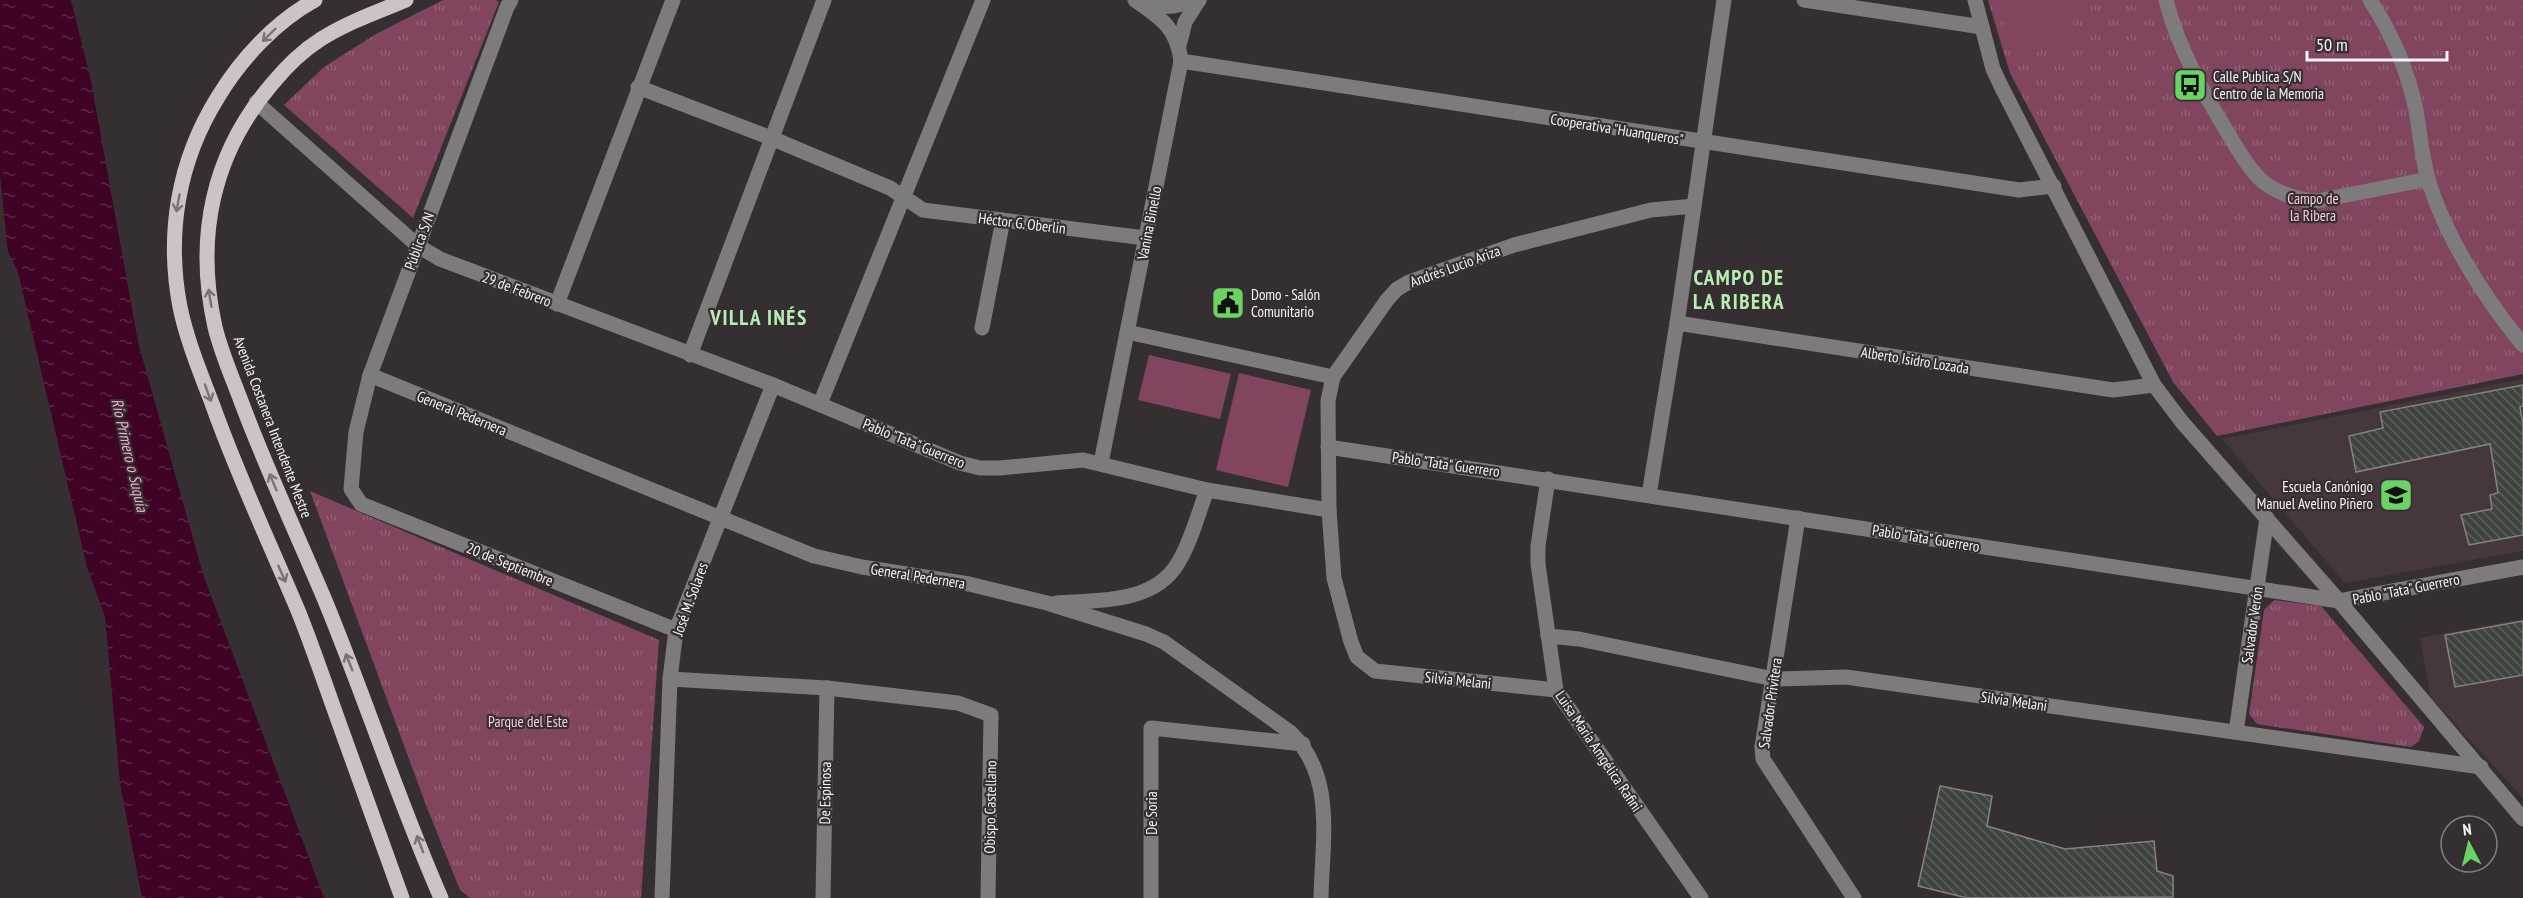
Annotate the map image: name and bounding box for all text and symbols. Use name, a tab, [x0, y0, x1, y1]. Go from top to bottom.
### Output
scale bar	[2307, 24, 2446, 62]
one-way arrow	[261, 28, 276, 43]
text: 50 m	[2316, 33, 2348, 56]
bus stop icon: Calle Publica S/N Centro de la Memoria	[2172, 67, 2208, 103]
place label: Calle Publica S/N Centro de la Memoria	[2213, 67, 2324, 103]
street label: Cooperativa "Huanqueros"	[1549, 109, 1685, 149]
street label: Vanina Binello	[1132, 185, 1165, 262]
park label: Campo de la Ribera	[2287, 189, 2339, 225]
one-way arrow	[172, 193, 183, 213]
street label: Héctor G. Oberlin	[977, 208, 1067, 238]
street label: Pública S/N	[400, 210, 438, 272]
street label: Andrés Lucio Ariza	[1407, 241, 1503, 291]
district label: CAMPO DE LA RIBERA	[1693, 264, 1785, 315]
street label: 29 de Febrero	[480, 267, 554, 311]
public building icon: Domo - Salón Comunitario	[1210, 285, 1246, 321]
place label: Domo - Salón Comunitario	[1251, 285, 1320, 321]
one-way arrow	[204, 289, 215, 309]
district label: VILLA INÉS	[709, 304, 808, 331]
street label: Avenida Costanera Intendente Mestre	[230, 333, 316, 521]
street label: Alberto Isidro Lozada	[1860, 342, 1970, 378]
one-way arrow	[203, 383, 214, 402]
street label: General Pedernera	[414, 386, 510, 440]
water label: Río Primero o Suquía	[107, 396, 153, 515]
street label: Pablo "Tata" Guerrero	[860, 414, 968, 472]
street label: Pablo "Tata" Guerrero	[1391, 447, 1501, 481]
one-way arrow	[267, 473, 278, 491]
place label: Escuela Canónigo Manuel Avelino Piñero	[2257, 477, 2373, 513]
school or university icon: Escuela Canónigo Manuel Avelino Piñero	[2378, 477, 2414, 513]
street label: Pablo "Tata" Guerrero	[1871, 520, 1981, 556]
street label: 20 de Septiembre	[464, 538, 556, 590]
street label: General Pedernera	[869, 559, 967, 593]
street label: José M. Solares	[668, 560, 712, 639]
one-way arrow	[277, 564, 288, 582]
street label: Pablo "Tata" Guerrero	[2351, 569, 2461, 609]
street label: Salvador Verón	[2237, 585, 2267, 665]
one-way arrow	[343, 653, 354, 671]
street label: Salvador Privitera	[1754, 657, 1786, 749]
street label: Silvia Melani	[1424, 667, 1492, 693]
street label: Luisa María Amgélica Rafini	[1551, 687, 1647, 815]
street label: Silvia Melani	[1980, 687, 2048, 715]
park label: Parque del Este	[488, 712, 568, 731]
street label: Obispo Castellano	[980, 760, 1000, 854]
street label: De Espinosa	[815, 762, 835, 824]
street label: De Soria	[1142, 791, 1161, 835]
north arrow	[2439, 814, 2499, 874]
text: N	[2462, 819, 2473, 840]
one-way arrow	[414, 835, 425, 853]

